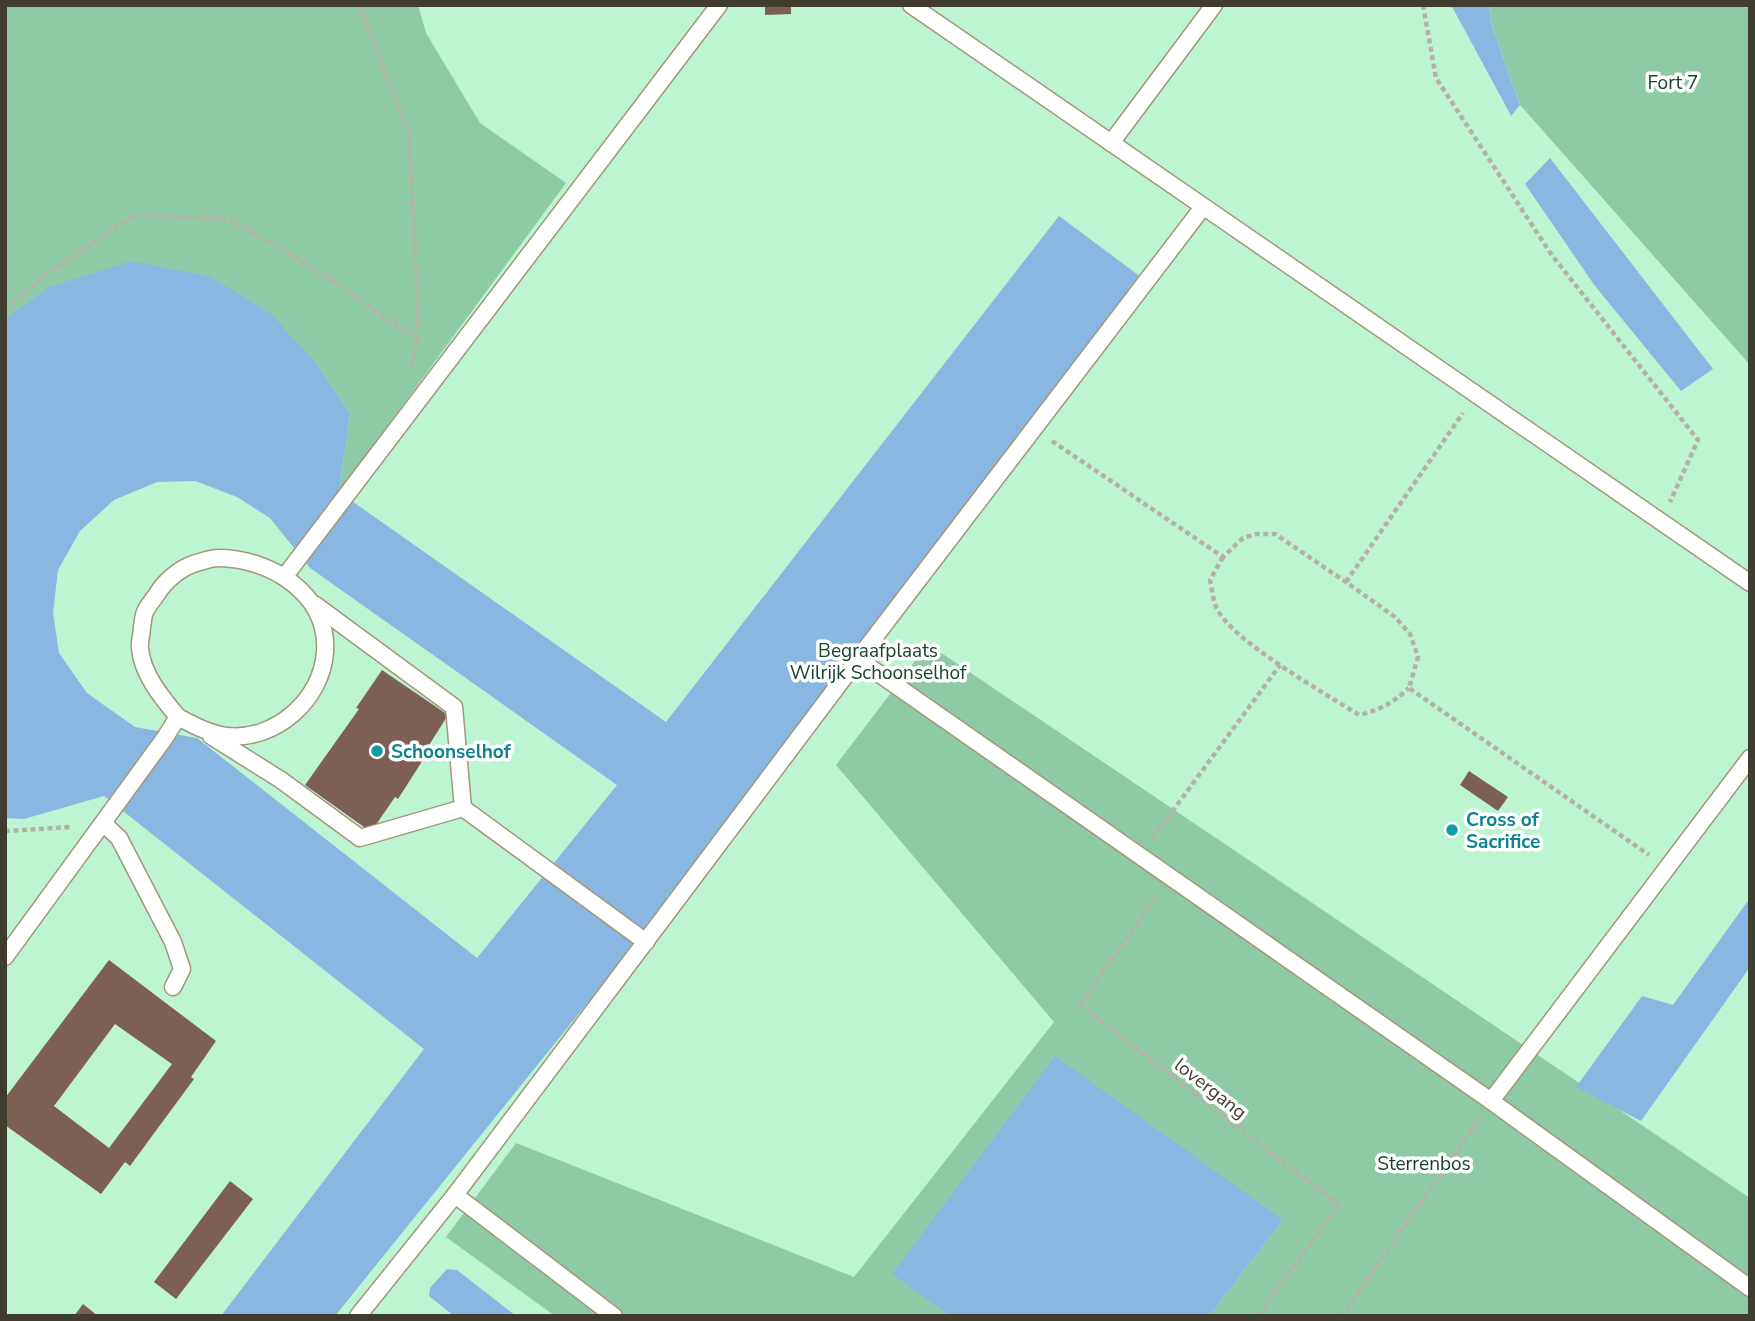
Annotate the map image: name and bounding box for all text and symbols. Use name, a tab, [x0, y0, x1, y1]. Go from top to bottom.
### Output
park label: Fort 7	[1648, 70, 1698, 96]
park label: Begraafplaats Wilrijk Schoonselhof	[790, 638, 967, 686]
place label: Schoonselhof	[391, 739, 512, 765]
marker: Schoonselhof	[369, 743, 385, 759]
place label: Cross of Sacrifice	[1466, 807, 1540, 855]
marker: Cross of Sacrifice	[1444, 822, 1460, 838]
street label: lovergang	[1169, 1052, 1252, 1125]
park label: Sterrenbos	[1377, 1151, 1471, 1177]

